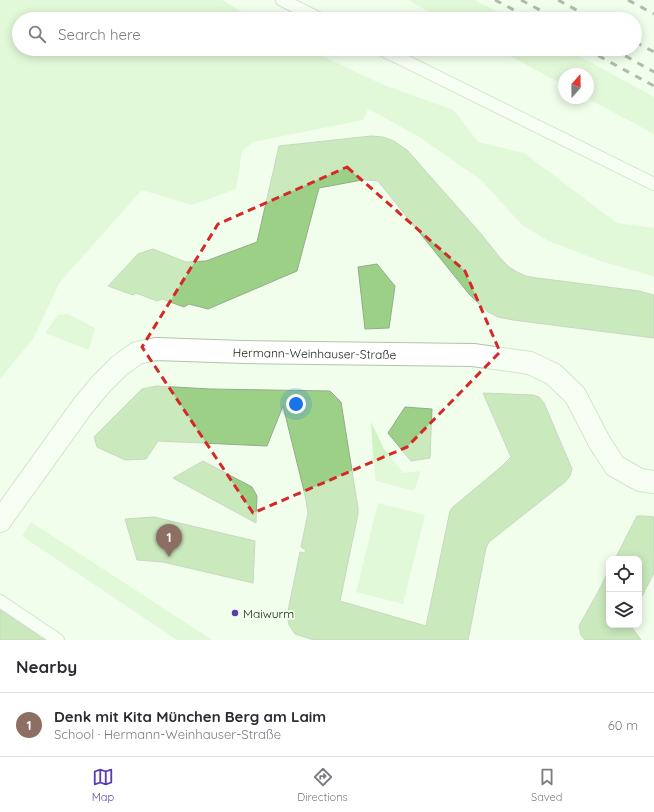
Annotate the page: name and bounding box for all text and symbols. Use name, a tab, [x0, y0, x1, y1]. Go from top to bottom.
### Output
search box	[12, 12, 642, 56]
icon: search	[26, 23, 48, 45]
text: Search here	[58, 25, 141, 44]
north arrow	[558, 68, 594, 104]
street label: Hermann-Weinhauser-Straße	[232, 344, 397, 362]
your location	[286, 394, 306, 414]
pin: 1	[156, 524, 182, 557]
map controls	[606, 556, 642, 628]
button: locate	[606, 556, 642, 592]
button: layers	[606, 592, 642, 628]
place label: Maiwurm	[243, 606, 294, 621]
marker: Maiwurm	[230, 608, 240, 618]
text: Nearby	[16, 656, 77, 677]
text: Denk mit Kita München Berg am Laim	[54, 707, 326, 726]
text: 1	[26, 717, 32, 733]
text: 60 m	[608, 717, 638, 733]
text: School · Hermann-Weinhauser-Straße	[54, 726, 281, 742]
tab: Map	[92, 766, 114, 804]
tab: Directions	[297, 766, 348, 804]
tab: Saved	[531, 766, 562, 804]

